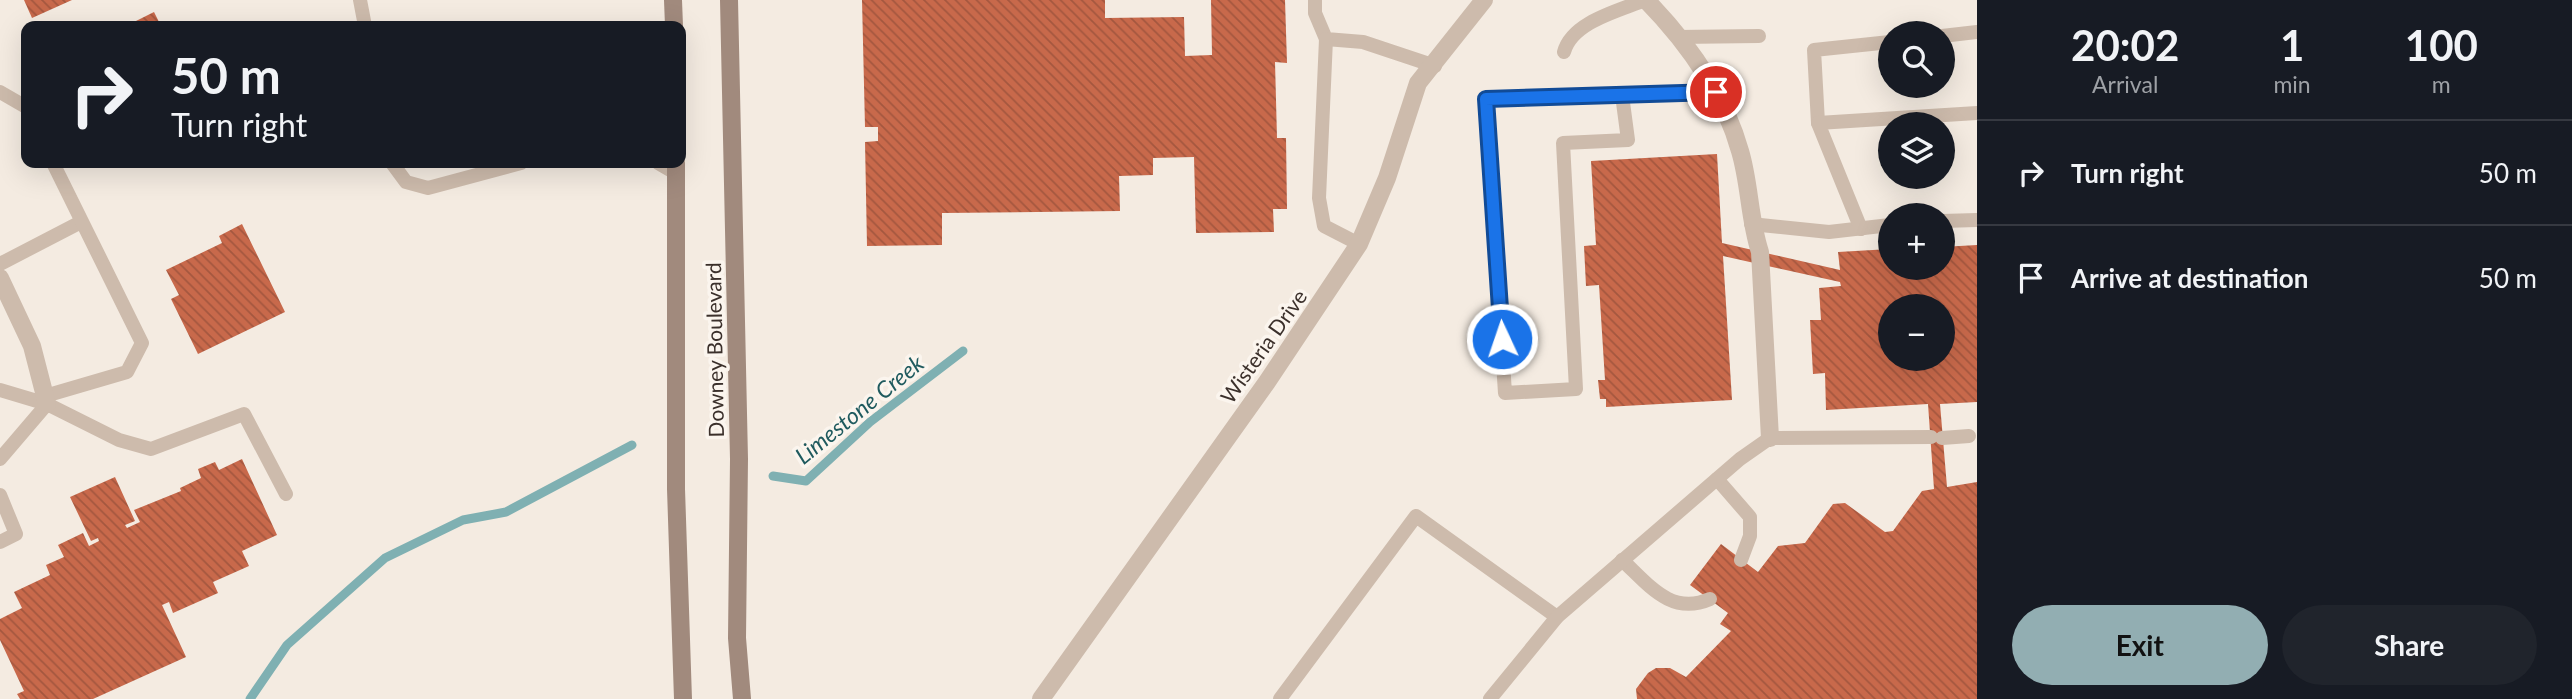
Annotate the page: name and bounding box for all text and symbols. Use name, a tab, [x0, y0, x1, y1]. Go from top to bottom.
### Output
text: 20:02	[2071, 20, 2179, 70]
text: 1	[2280, 20, 2304, 70]
text: 100	[2405, 20, 2478, 70]
map controls	[1878, 21, 1955, 371]
button: search	[1878, 21, 1955, 98]
text: 50 m	[171, 46, 281, 104]
icon: right	[56, 49, 147, 140]
pin	[1686, 62, 1746, 122]
text: Arrival	[2092, 70, 2158, 98]
text: min	[2273, 70, 2311, 98]
text: m	[2432, 70, 2451, 98]
icon: arrive	[1697, 73, 1735, 111]
text: Turn right	[171, 105, 307, 144]
button: layers	[1878, 112, 1955, 189]
icon: right	[2012, 154, 2050, 192]
text: Turn right	[2071, 157, 2184, 189]
text: 50 m	[2479, 157, 2537, 189]
button: +	[1878, 203, 1955, 280]
icon: arrive	[2012, 259, 2050, 297]
street label: Downey Boulevard	[700, 262, 728, 438]
text: Arrive at destination	[2071, 262, 2308, 294]
text: 50 m	[2479, 262, 2537, 294]
street label: Wisteria Drive	[1215, 284, 1311, 408]
button: −	[1878, 294, 1955, 371]
position arrow	[1465, 302, 1539, 376]
water label: Limestone Creek	[789, 348, 930, 469]
button: Exit	[2012, 605, 2268, 685]
button: Share	[2282, 605, 2537, 685]

